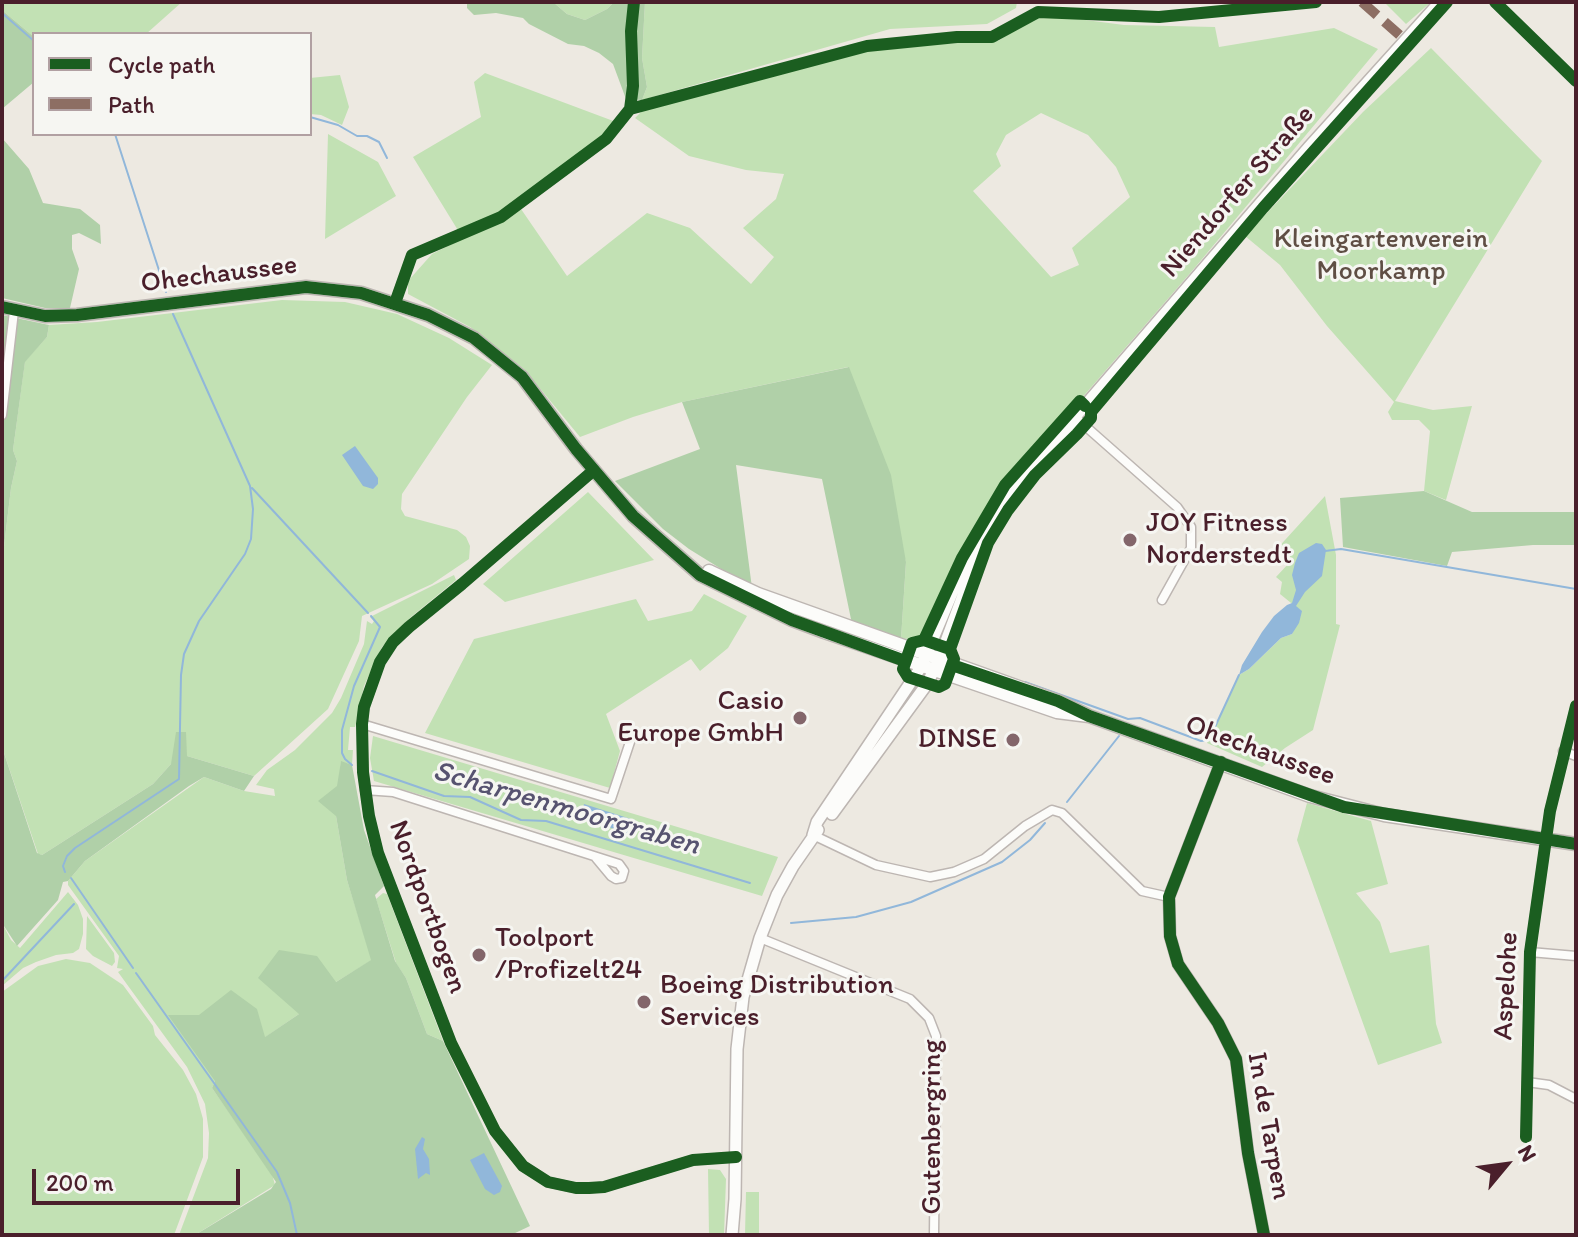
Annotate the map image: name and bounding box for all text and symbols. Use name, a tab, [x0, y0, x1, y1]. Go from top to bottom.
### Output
legend	[32, 32, 312, 136]
text: Cycle path	[108, 50, 215, 79]
text: Path	[108, 90, 155, 119]
street label: Niendorfer Straße	[1154, 99, 1322, 285]
park label: Kleingartenverein Moorkamp	[1274, 223, 1488, 289]
street label: Ohechaussee	[139, 249, 299, 301]
place label: JOY Fitness Norderstedt	[1146, 507, 1292, 573]
marker: JOY Fitness Norderstedt	[1121, 531, 1139, 549]
place label: Casio Europe GmbH	[617, 685, 784, 751]
street label: Ohechaussee	[1180, 708, 1340, 794]
marker: Casio Europe GmbH	[791, 709, 809, 727]
place label: DINSE	[918, 723, 997, 757]
marker: DINSE	[1004, 731, 1022, 749]
water label: Scharpenmoorgraben	[429, 754, 703, 864]
street label: Nordportbogen	[380, 816, 474, 998]
place label: Toolport /Profizelt24	[495, 922, 642, 988]
street label: Aspelohe	[1487, 931, 1527, 1041]
marker: Toolport /Profizelt24	[470, 946, 488, 964]
place label: Boeing Distribution Services	[660, 969, 894, 1035]
marker: Boeing Distribution Services	[635, 993, 653, 1011]
street label: Gutenbergring	[916, 1039, 950, 1215]
street label: In de Tarpen	[1239, 1050, 1297, 1202]
north arrow	[1466, 1125, 1546, 1205]
text: N	[1512, 1140, 1543, 1166]
scale bar	[36, 1153, 244, 1203]
text: 200 m	[46, 1168, 114, 1197]

